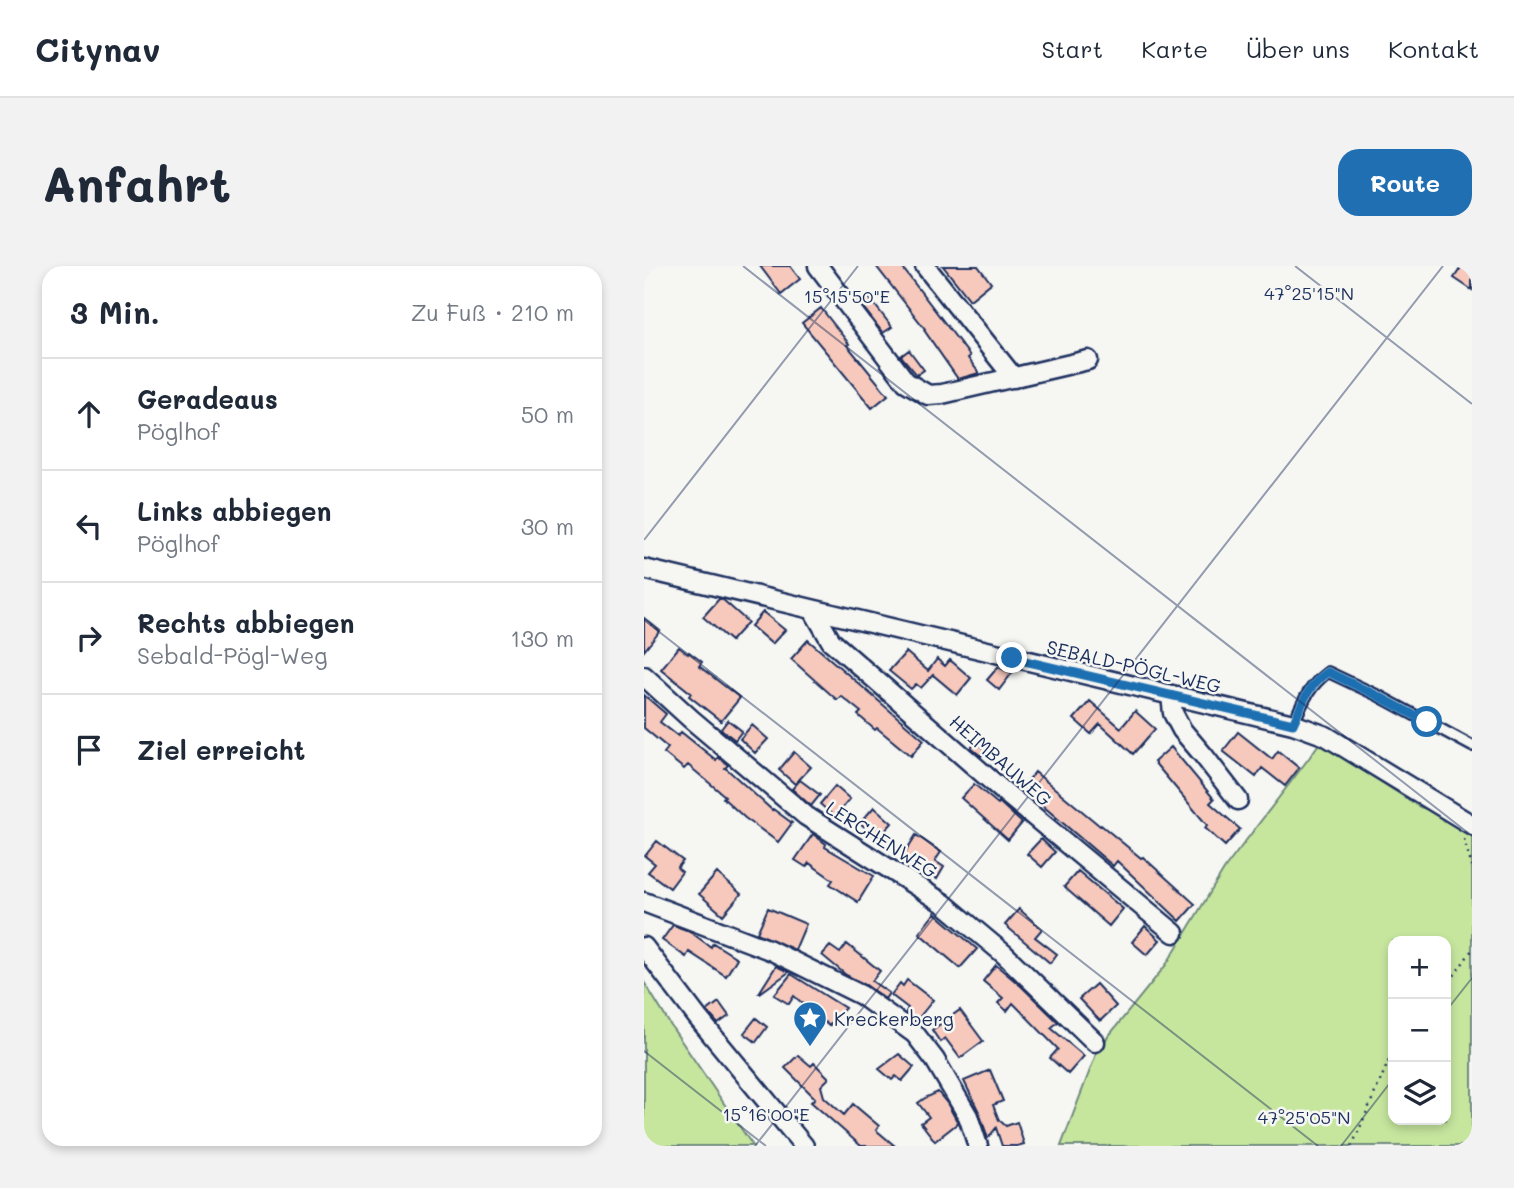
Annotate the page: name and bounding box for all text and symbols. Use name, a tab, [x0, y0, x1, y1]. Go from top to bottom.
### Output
text: Citynav	[35, 27, 160, 70]
text: Start	[1041, 33, 1103, 64]
text: Karte	[1141, 33, 1208, 64]
text: Über uns	[1246, 33, 1350, 64]
text: Kontakt	[1388, 33, 1479, 64]
button: Route	[1338, 149, 1472, 216]
text: Anfahrt	[42, 151, 231, 214]
text: 47°25'15"N	[1264, 281, 1354, 305]
text: 15°15'50"E	[804, 284, 890, 308]
text: 3 Min.	[70, 292, 160, 332]
text: Zu Fuß · 210 m	[411, 297, 574, 327]
text: Geradeaus	[137, 382, 278, 416]
icon: ahead	[70, 395, 108, 433]
text: 50 m	[521, 399, 574, 429]
text: Pöglhof	[137, 416, 219, 446]
text: Links abbiegen	[137, 494, 332, 528]
icon: left	[70, 507, 108, 545]
text: 30 m	[521, 511, 574, 541]
text: Pöglhof	[137, 528, 219, 558]
text: Rechts abbiegen	[137, 606, 354, 640]
icon: right	[70, 619, 108, 657]
text: 130 m	[510, 623, 574, 653]
street label: SEBALD-PÖGL-WEG	[1044, 634, 1224, 698]
text: Sebald-Pögl-Weg	[137, 640, 328, 670]
route end	[996, 642, 1027, 673]
route start	[1411, 706, 1442, 737]
street label: HEIMBAUWEG	[945, 709, 1057, 811]
icon: arrive	[70, 731, 108, 769]
text: Ziel erreicht	[137, 733, 305, 767]
street label: LERCHENWEG	[822, 795, 942, 883]
map controls	[1388, 936, 1451, 1125]
button: +	[1388, 936, 1451, 999]
place icon: Kreckerberg	[791, 999, 829, 1048]
button: −	[1388, 999, 1451, 1062]
place label: Kreckerberg	[834, 1006, 954, 1031]
button: layers	[1388, 1062, 1451, 1125]
text: 15°16'00"E	[722, 1102, 810, 1126]
text: 47°25'05"N	[1257, 1105, 1351, 1129]

